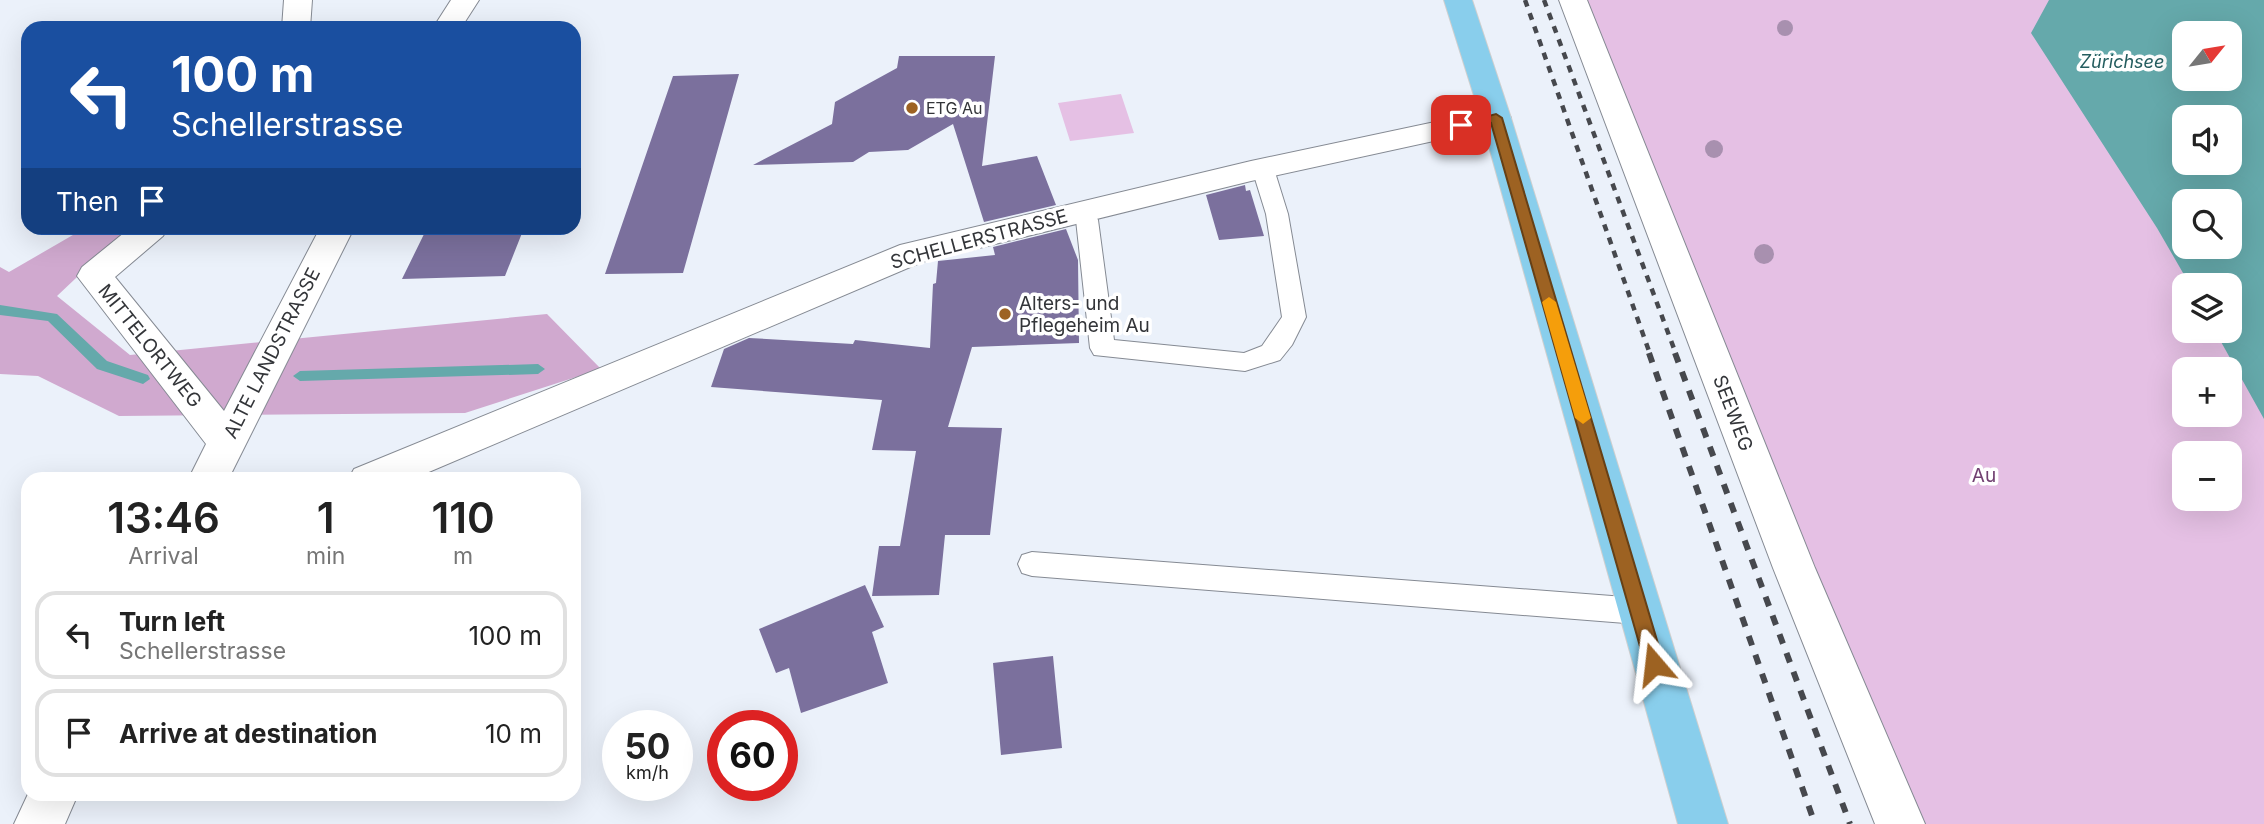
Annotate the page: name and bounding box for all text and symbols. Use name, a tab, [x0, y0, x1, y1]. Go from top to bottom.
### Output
north arrow	[2172, 21, 2242, 91]
map controls	[2172, 21, 2242, 511]
text: 100 m	[171, 45, 315, 104]
icon: left	[56, 49, 147, 140]
water label: Zürichsee	[2080, 51, 2164, 72]
pin	[1431, 95, 1491, 155]
place label: ETG Au	[926, 98, 982, 118]
marker: ETG Au	[904, 100, 920, 116]
text: Schellerstrasse	[171, 105, 403, 144]
button: sound	[2172, 105, 2242, 175]
icon: arrive	[1442, 106, 1480, 144]
icon: arrive	[133, 182, 171, 220]
text: Then	[56, 186, 119, 217]
button: search	[2172, 189, 2242, 259]
street label: SCHELLERSTRASSE	[888, 204, 1070, 274]
street label: ALTE LANDSTRASSE	[219, 264, 325, 442]
button: layers	[2172, 273, 2242, 343]
street label: MITTELORTWEG	[93, 280, 207, 412]
place label: Alters- und Pflegeheim Au	[1019, 292, 1150, 337]
marker: Alters- und Pflegeheim Au	[997, 306, 1013, 322]
button: +	[2172, 357, 2242, 427]
street label: SEEWEG	[1708, 372, 1758, 454]
button: −	[2172, 441, 2242, 511]
park label: Au	[1972, 464, 1996, 487]
text: 13:46	[107, 492, 220, 543]
text: 1	[317, 492, 335, 543]
text: 110	[432, 492, 495, 543]
text: Arrival	[128, 542, 199, 570]
text: min	[306, 542, 345, 570]
text: m	[453, 542, 473, 570]
text: Turn left	[119, 606, 225, 637]
icon: left	[60, 616, 98, 654]
text: 100 m	[469, 620, 542, 651]
position arrow	[1617, 627, 1691, 701]
text: Schellerstrasse	[119, 637, 286, 665]
speed limit sign: 60	[707, 710, 798, 801]
icon: arrive	[60, 714, 98, 752]
text: Arrive at destination	[119, 718, 378, 749]
text: 10 m	[485, 718, 542, 749]
text: 50	[625, 725, 670, 767]
text: km/h	[626, 762, 669, 783]

